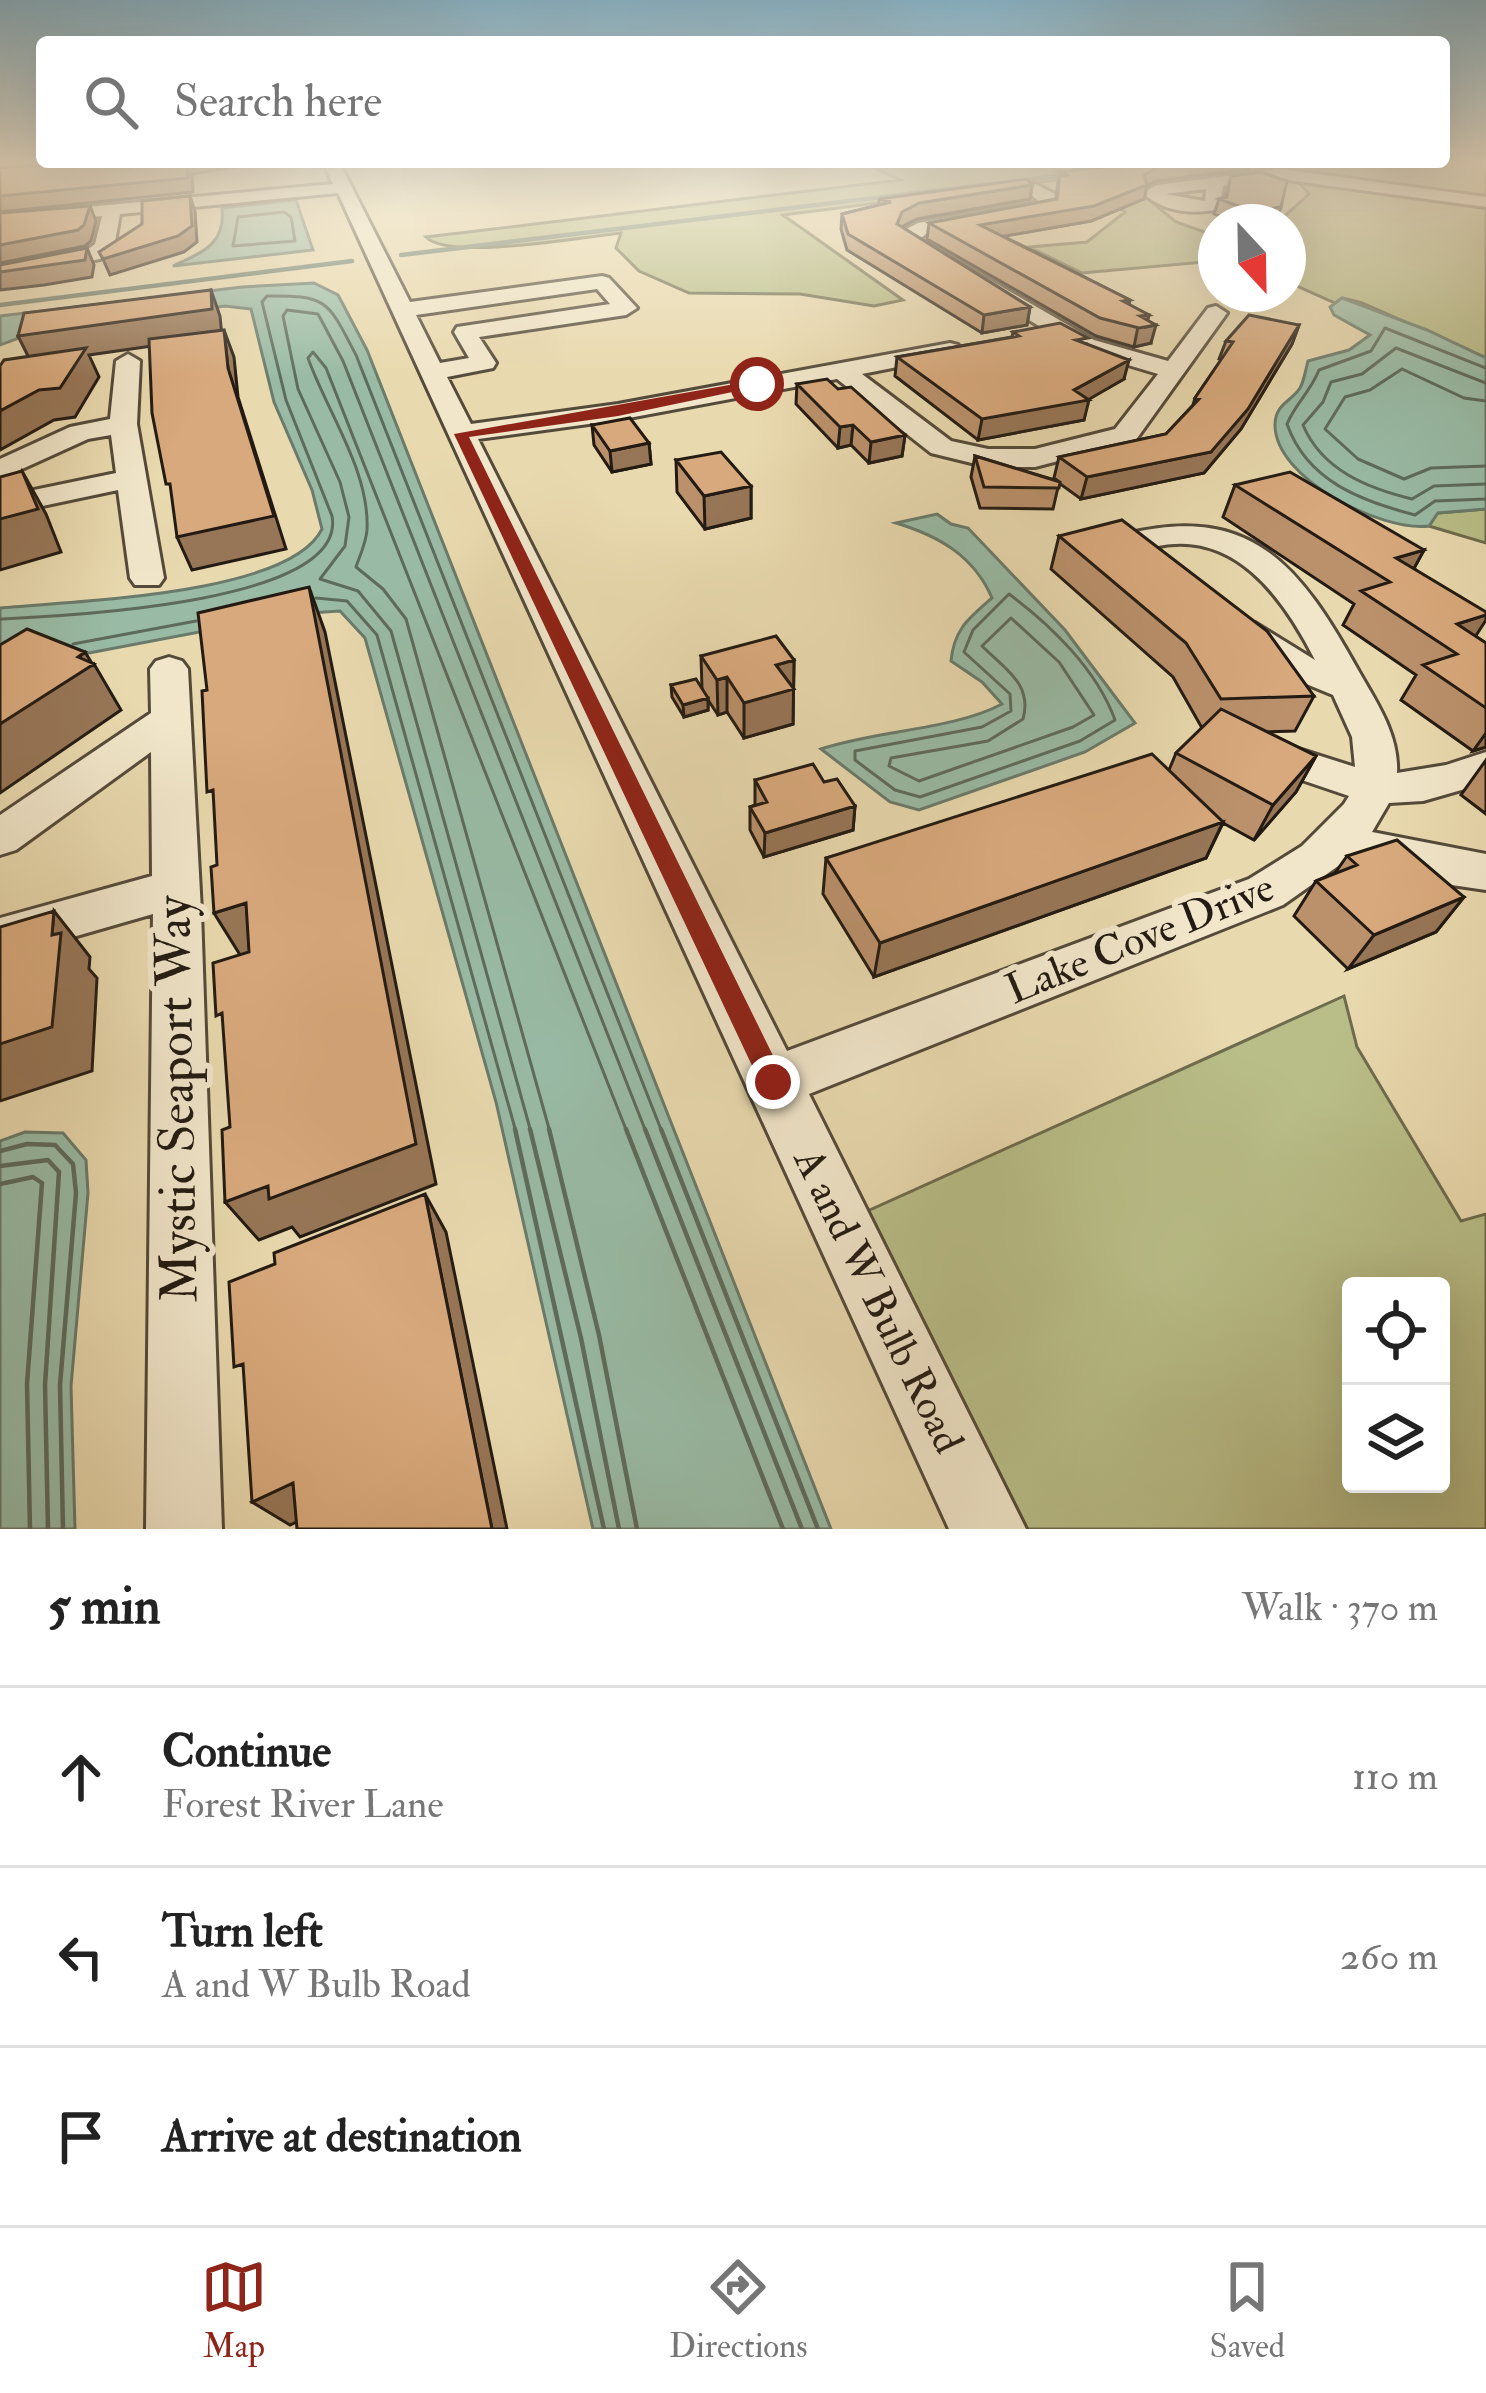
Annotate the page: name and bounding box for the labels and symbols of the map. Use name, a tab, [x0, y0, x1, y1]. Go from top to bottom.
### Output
north arrow	[1198, 204, 1306, 312]
route start	[730, 357, 784, 411]
street label: Lake Cove Drive	[998, 862, 1282, 1016]
street label: Mystic Seaport Way	[141, 893, 213, 1303]
route end	[746, 1055, 800, 1109]
street label: A and W Bulb Road	[781, 1139, 974, 1462]

